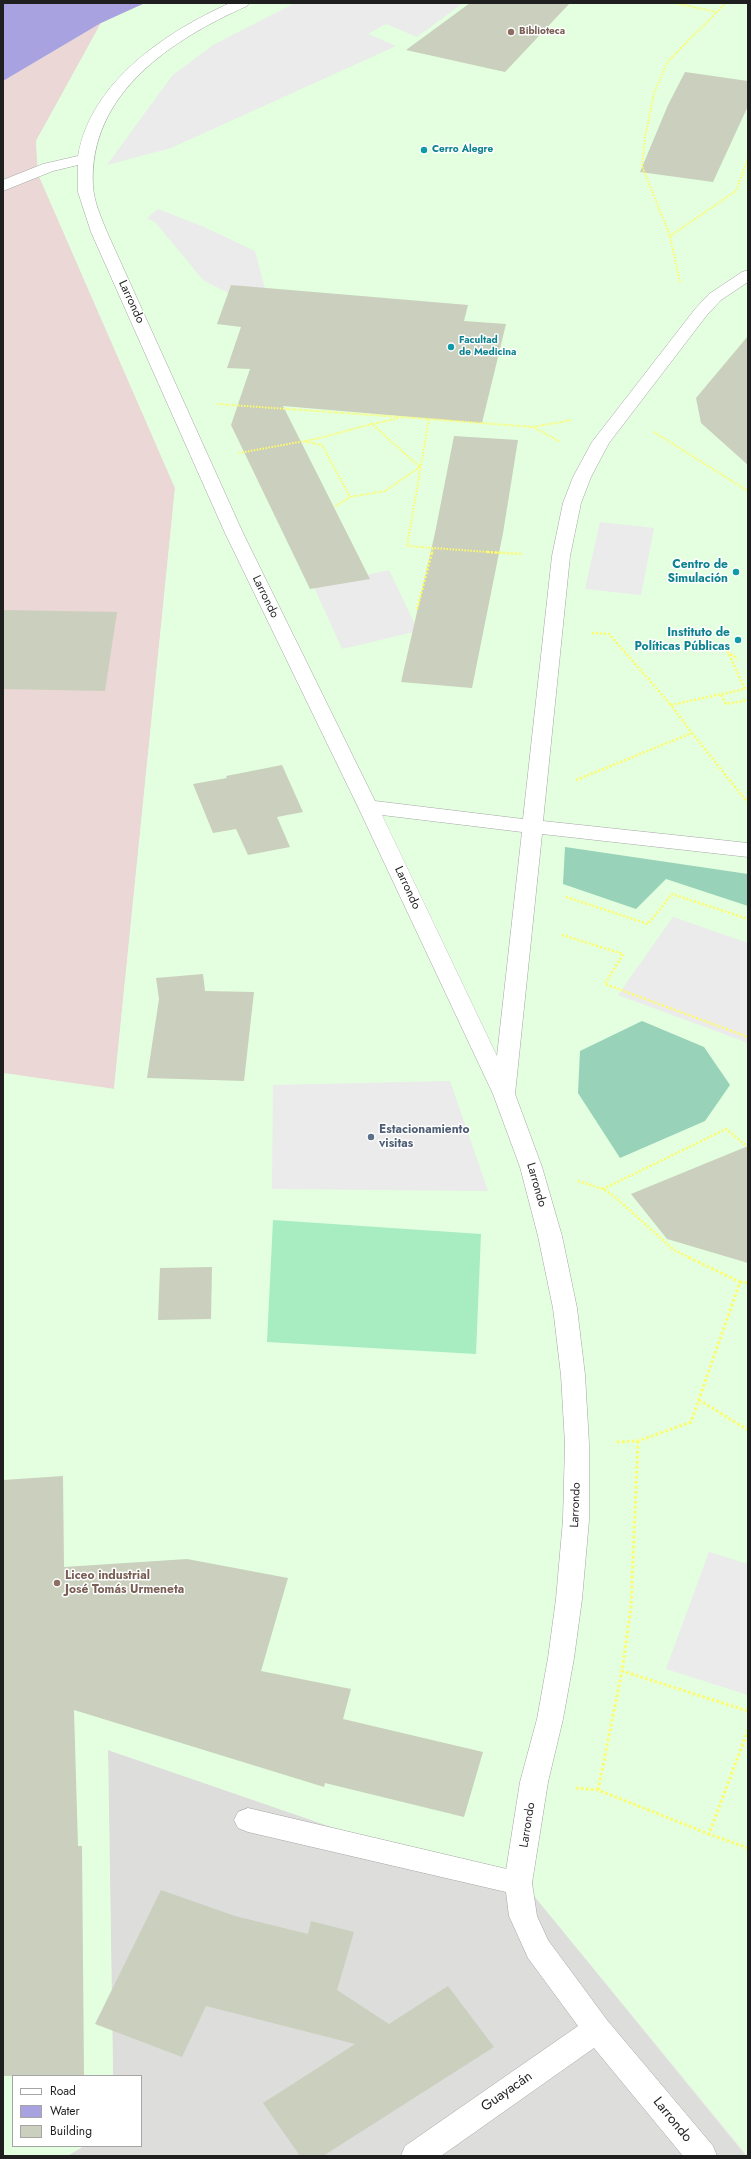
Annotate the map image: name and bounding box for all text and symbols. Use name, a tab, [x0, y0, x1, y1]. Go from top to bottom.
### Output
place label: Biblioteca	[519, 26, 565, 38]
marker: Biblioteca	[506, 27, 516, 37]
place label: Cerro Alegre	[432, 144, 493, 156]
marker: Cerro Alegre	[419, 145, 429, 155]
street label: Larrondo	[115, 278, 147, 326]
place label: Facultad de Medicina	[459, 335, 516, 358]
marker: Facultad de Medicina	[446, 342, 456, 352]
place label: Centro de Simulación	[668, 558, 728, 586]
marker: Centro de Simulación	[731, 567, 741, 577]
street label: Larrondo	[249, 573, 281, 621]
place label: Instituto de Políticas Públicas	[634, 626, 730, 654]
marker: Instituto de Políticas Públicas	[733, 635, 743, 645]
street label: Larrondo	[391, 864, 423, 912]
place label: Estacionamiento visitas	[379, 1123, 470, 1151]
marker: Estacionamiento visitas	[366, 1132, 376, 1142]
street label: Larrondo	[523, 1161, 549, 1209]
street label: Larrondo	[568, 1482, 584, 1528]
place label: Liceo industrial José Tomás Urmeneta	[65, 1569, 184, 1597]
marker: Liceo industrial José Tomás Urmeneta	[52, 1578, 62, 1588]
street label: Larrondo	[517, 1801, 539, 1849]
street label: Guayacán	[478, 2068, 536, 2116]
legend	[12, 2075, 142, 2147]
text: Road	[50, 2082, 76, 2100]
street label: Larrondo	[649, 2094, 695, 2146]
text: Water	[50, 2102, 80, 2120]
text: Building	[50, 2122, 92, 2140]

